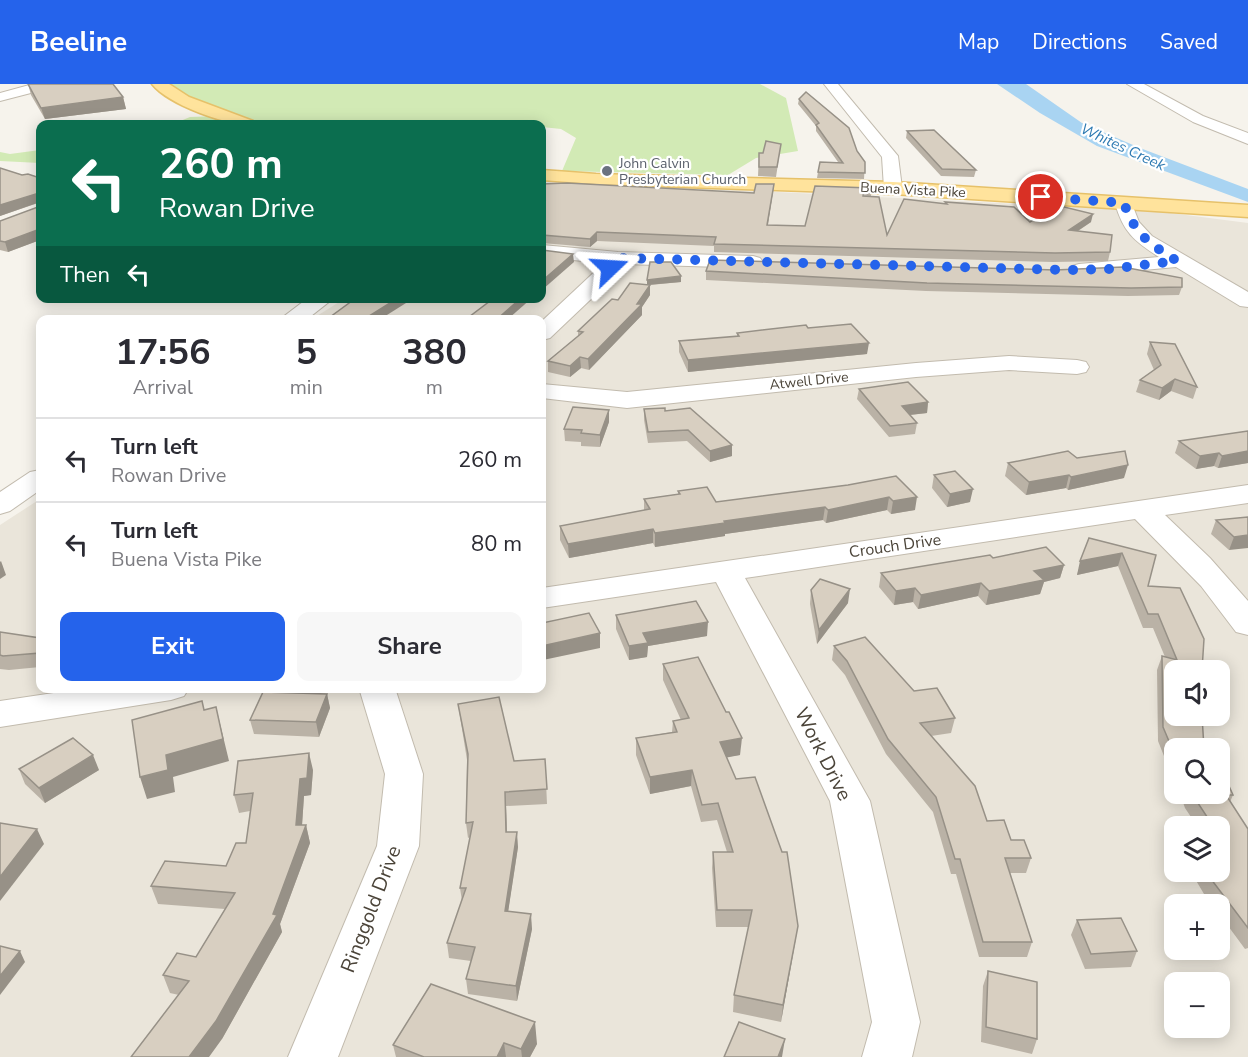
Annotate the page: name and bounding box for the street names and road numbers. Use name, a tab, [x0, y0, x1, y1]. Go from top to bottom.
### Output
street label: Buena Vista Pike	[860, 178, 966, 202]
street label: Atwell Drive	[769, 367, 849, 395]
street label: Crouch Drive	[848, 529, 942, 563]
street label: Work Drive	[788, 703, 858, 805]
street label: Ringgold Drive	[334, 842, 408, 976]

